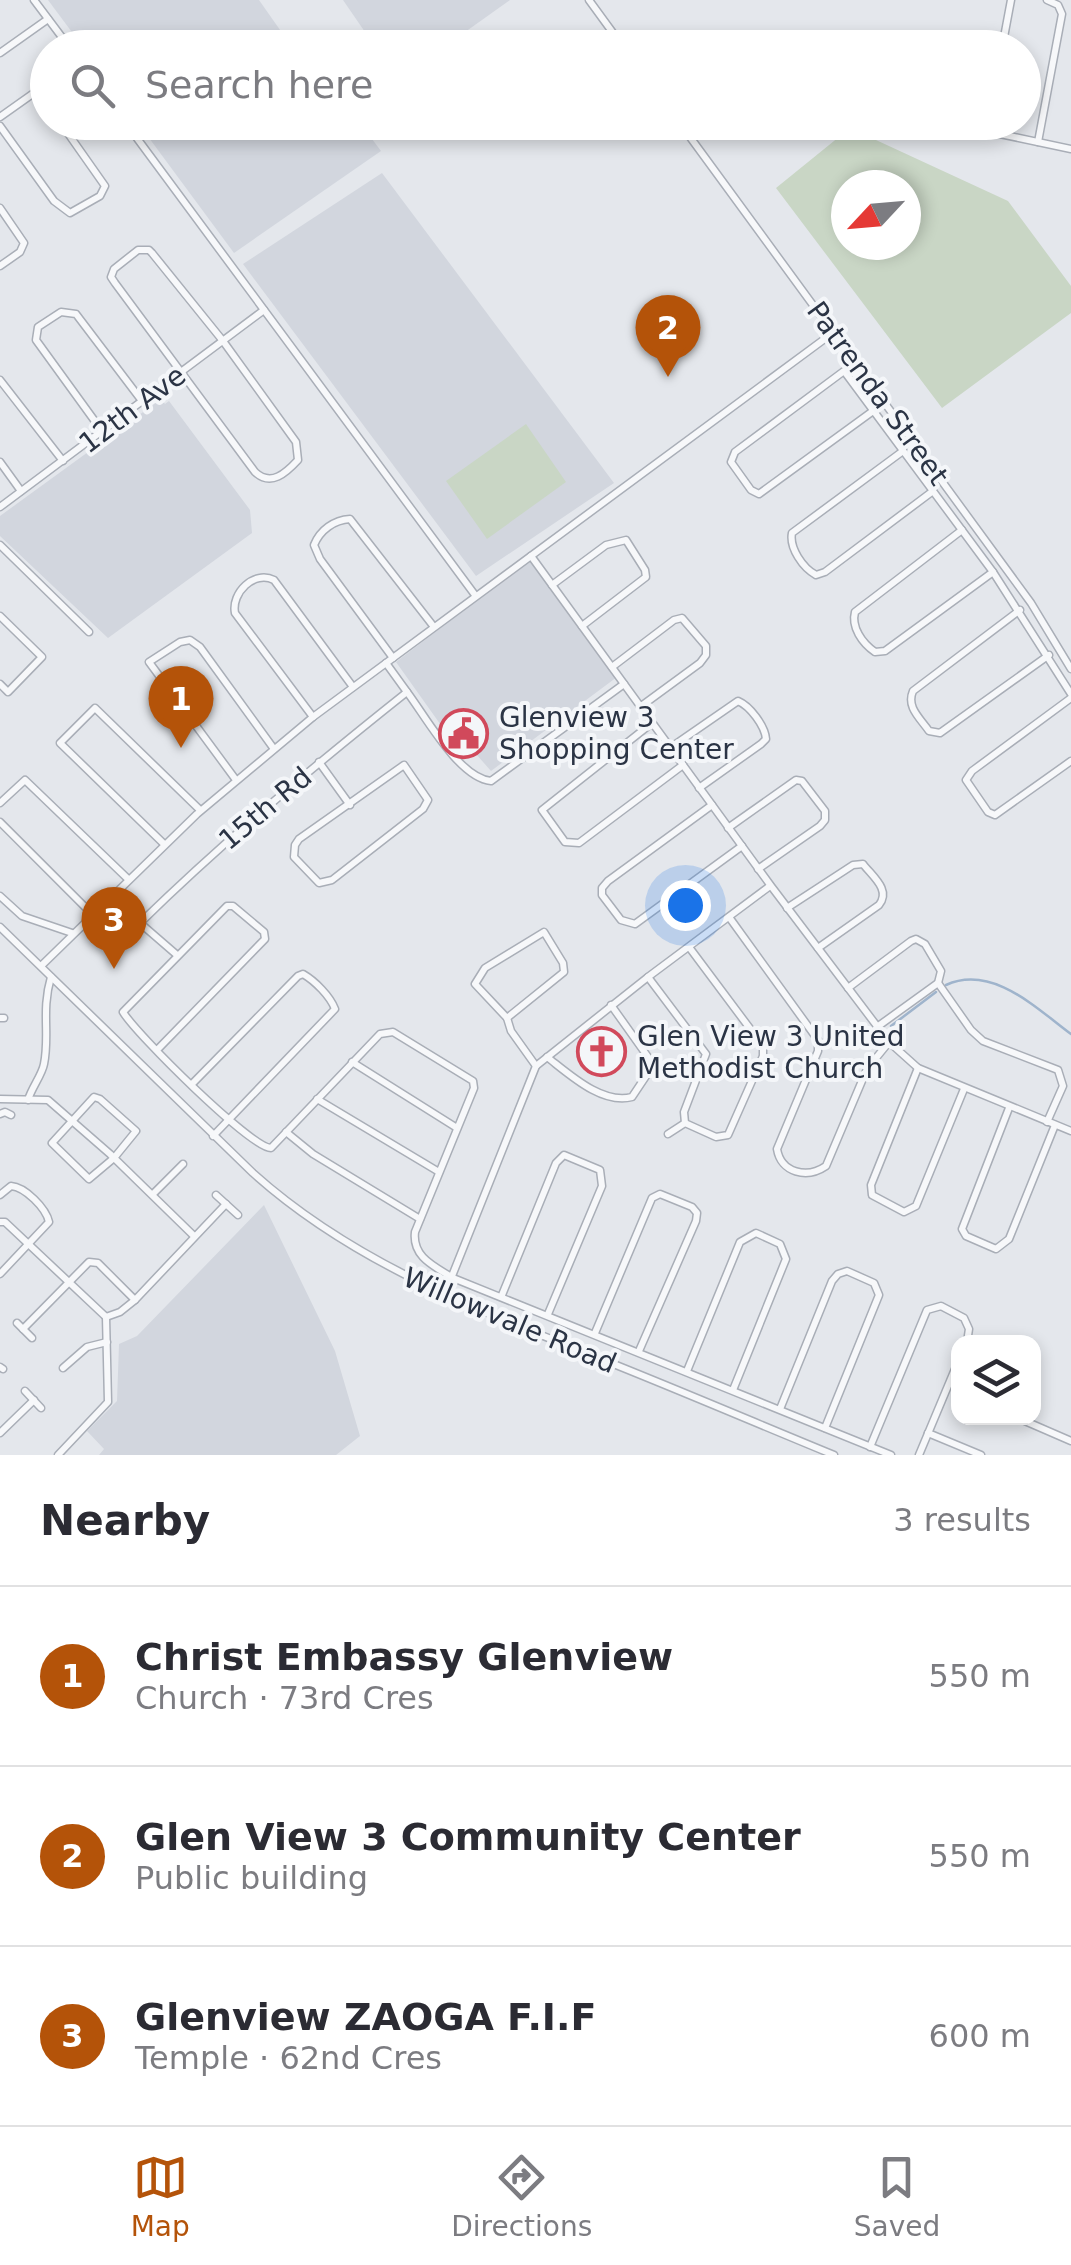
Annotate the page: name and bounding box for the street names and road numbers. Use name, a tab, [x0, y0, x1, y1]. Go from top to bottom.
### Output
street label: Patrenda Street	[800, 295, 955, 491]
street label: 12th Ave	[73, 359, 192, 460]
street label: 15th Rd	[212, 760, 318, 857]
street label: Willowvale Road	[398, 1261, 621, 1380]

